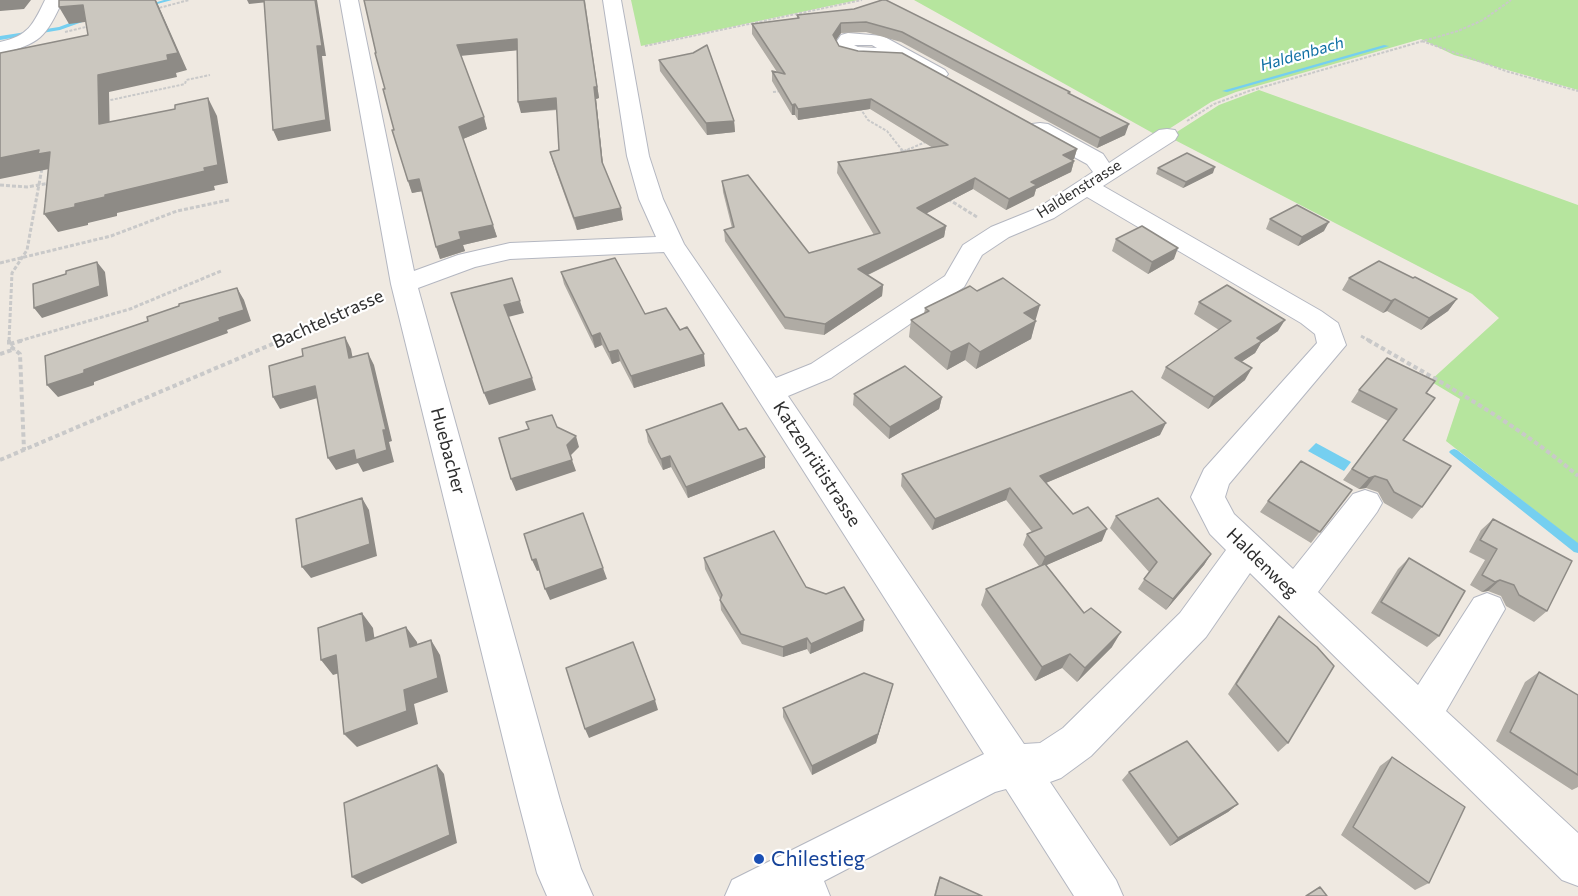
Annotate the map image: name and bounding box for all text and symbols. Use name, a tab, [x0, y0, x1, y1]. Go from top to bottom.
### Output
water label: Haldenbach	[1258, 33, 1346, 75]
street label: Haldenstrasse	[1033, 156, 1125, 222]
street label: Bachtelstrasse	[269, 285, 387, 353]
street label: Katzenrütistrasse	[769, 397, 865, 531]
street label: Huebacher	[426, 405, 470, 497]
street label: Haldenweg	[1222, 524, 1302, 602]
place label: Chilestieg	[771, 846, 865, 872]
marker: Chilestieg	[752, 852, 766, 866]

